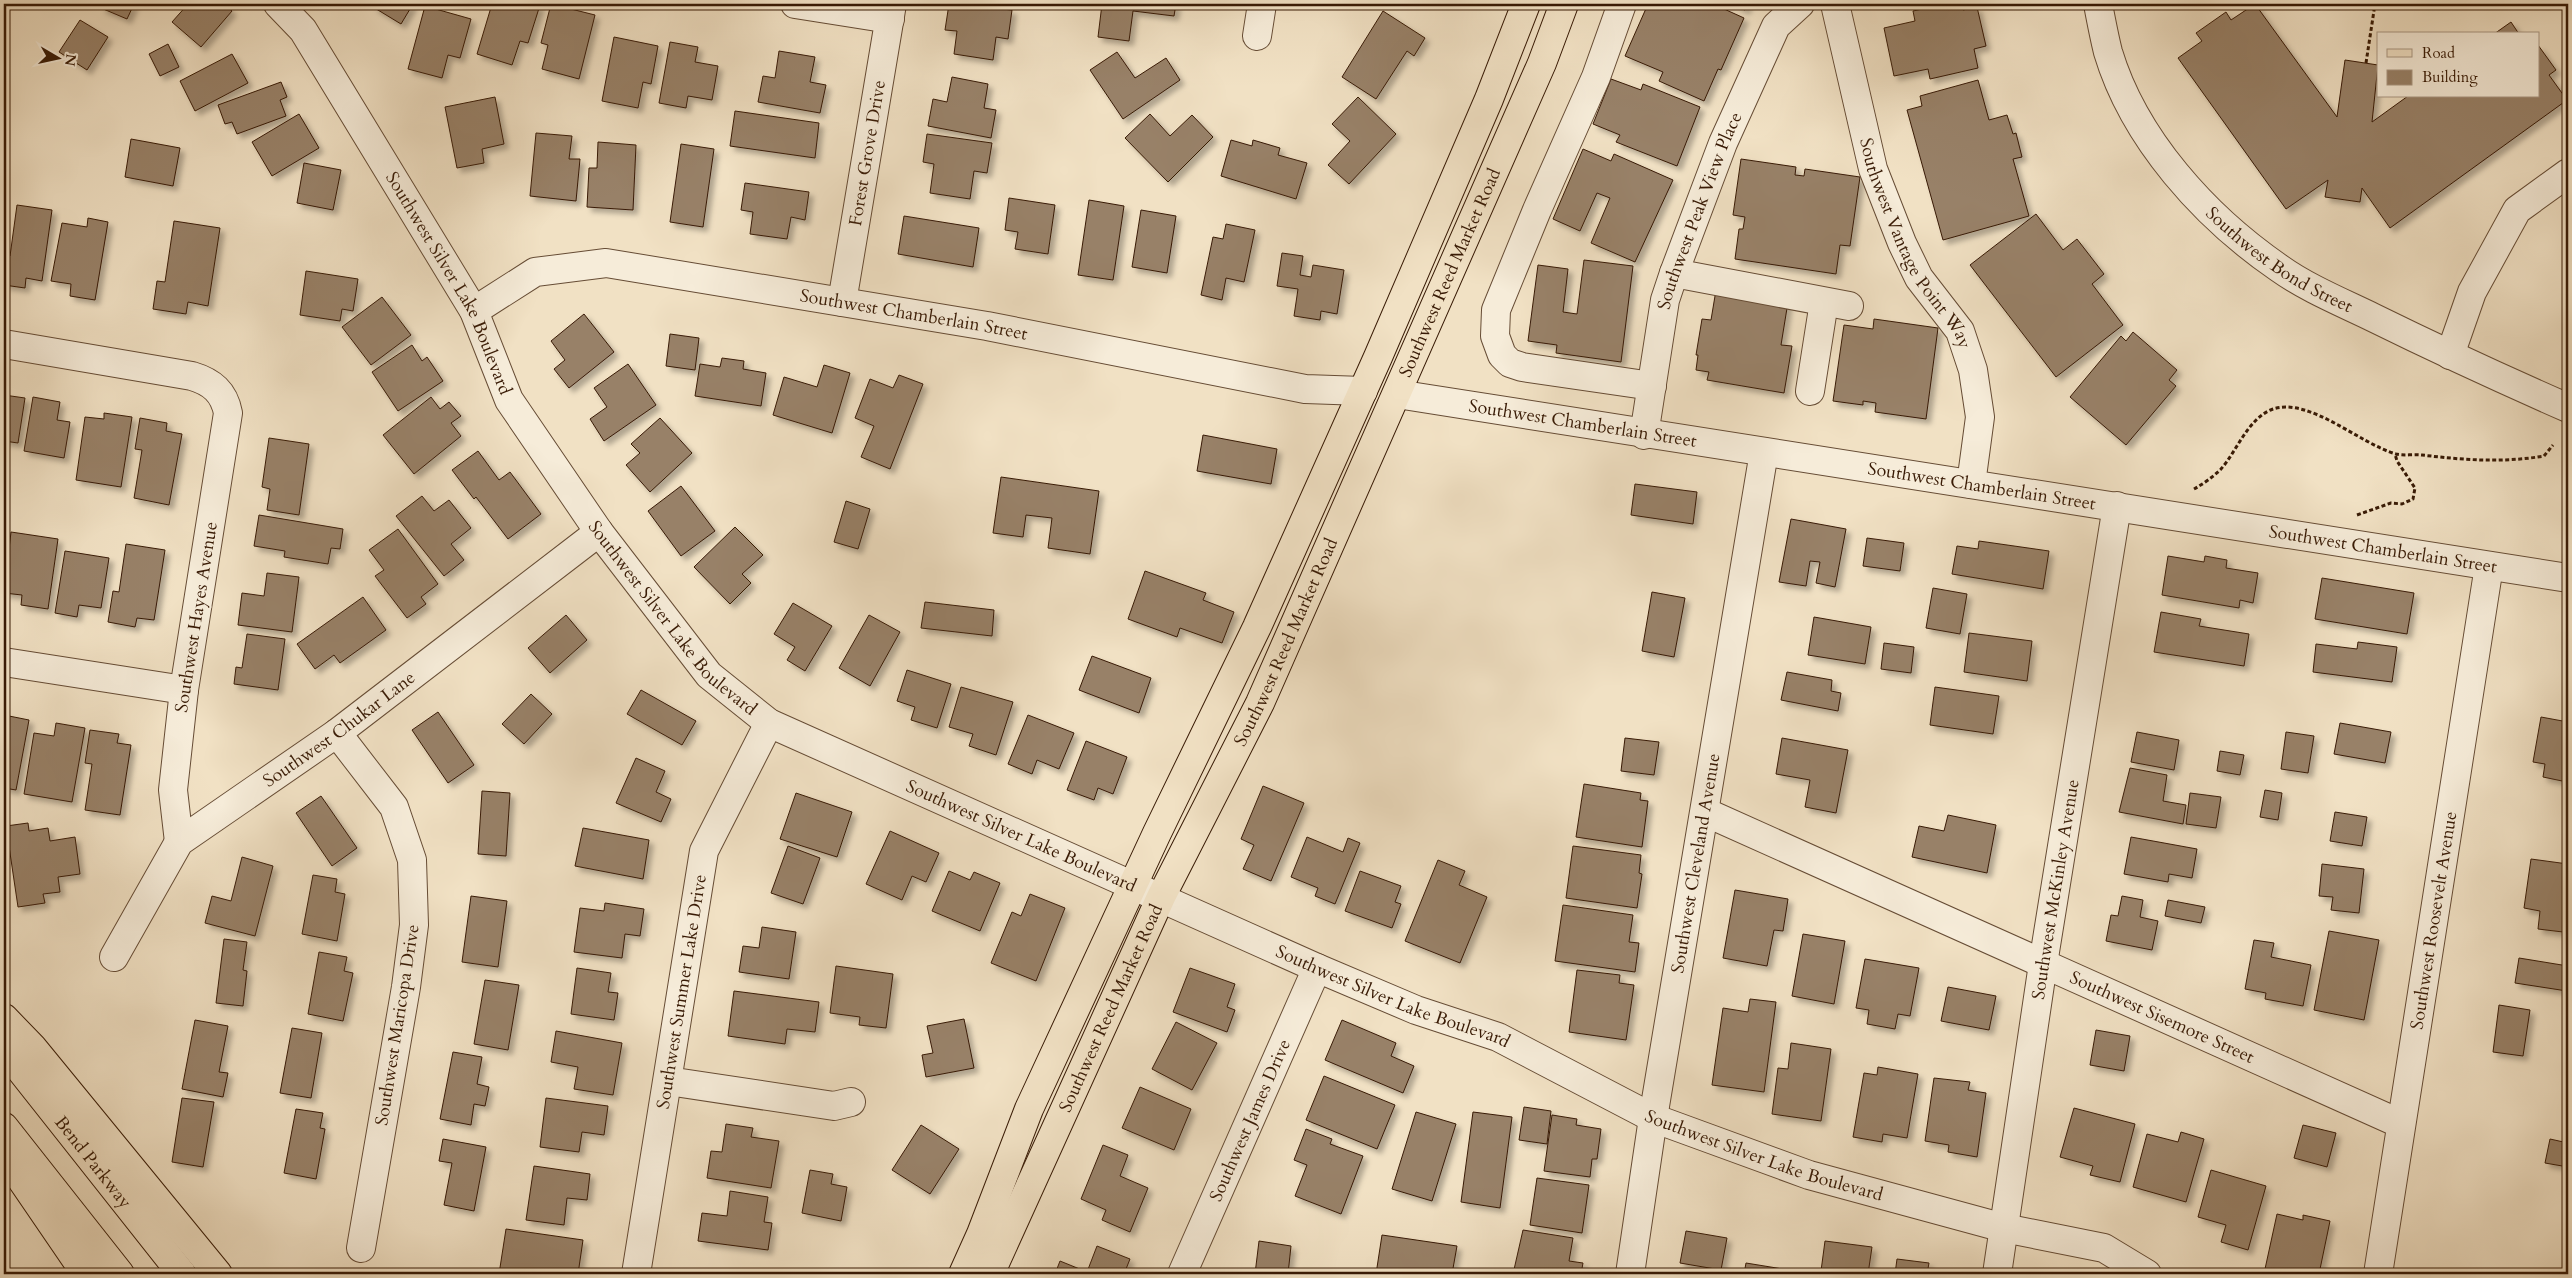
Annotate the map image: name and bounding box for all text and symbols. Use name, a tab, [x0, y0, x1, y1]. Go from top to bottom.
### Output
north arrow	[32, 32, 82, 82]
legend	[2377, 32, 2540, 98]
text: Road	[2422, 43, 2455, 63]
text: N	[60, 52, 81, 67]
text: Building	[2422, 67, 2478, 87]
street label: Forest Grove Drive	[843, 78, 892, 228]
street label: Southwest Peak View Place	[1652, 108, 1748, 311]
street label: Southwest Vantage Point Way	[1853, 135, 1977, 352]
street label: Southwest Reed Market Road	[1393, 164, 1507, 381]
street label: Southwest Silver Lake Boulevard	[379, 167, 518, 399]
street label: Southwest Bond Street	[2200, 201, 2357, 319]
street label: Southwest Chamberlain Street	[798, 283, 1030, 347]
street label: Southwest Chamberlain Street	[1467, 393, 1699, 454]
street label: Southwest Chamberlain Street	[1866, 456, 2098, 517]
street label: Southwest Silver Lake Boulevard	[582, 516, 762, 722]
street label: Southwest Chamberlain Street	[2267, 519, 2499, 580]
street label: Southwest Hayes Avenue	[169, 520, 224, 714]
street label: Southwest Reed Market Road	[1228, 534, 1344, 751]
street label: Southwest Chukar Lane	[258, 665, 421, 793]
street label: Southwest Cleveland Avenue	[1665, 751, 1727, 975]
street label: Southwest Silver Lake Boulevard	[902, 774, 1141, 899]
street label: Southwest McKinley Avenue	[2026, 777, 2086, 1001]
street label: Southwest Roosevelt Avenue	[2405, 810, 2463, 1031]
street label: Southwest Summer Lake Drive	[651, 873, 713, 1111]
street label: Southwest Reed Market Road	[1053, 900, 1169, 1116]
street label: Southwest Maricopa Drive	[369, 923, 426, 1127]
street label: Southwest Silver Lake Boulevard	[1272, 939, 1515, 1054]
street label: Southwest Sisemore Street	[2066, 965, 2258, 1070]
street label: Southwest James Drive	[1203, 1035, 1297, 1206]
street label: Southwest Silver Lake Boulevard	[1640, 1104, 1886, 1208]
street label: Bend Parkway	[49, 1111, 138, 1214]

